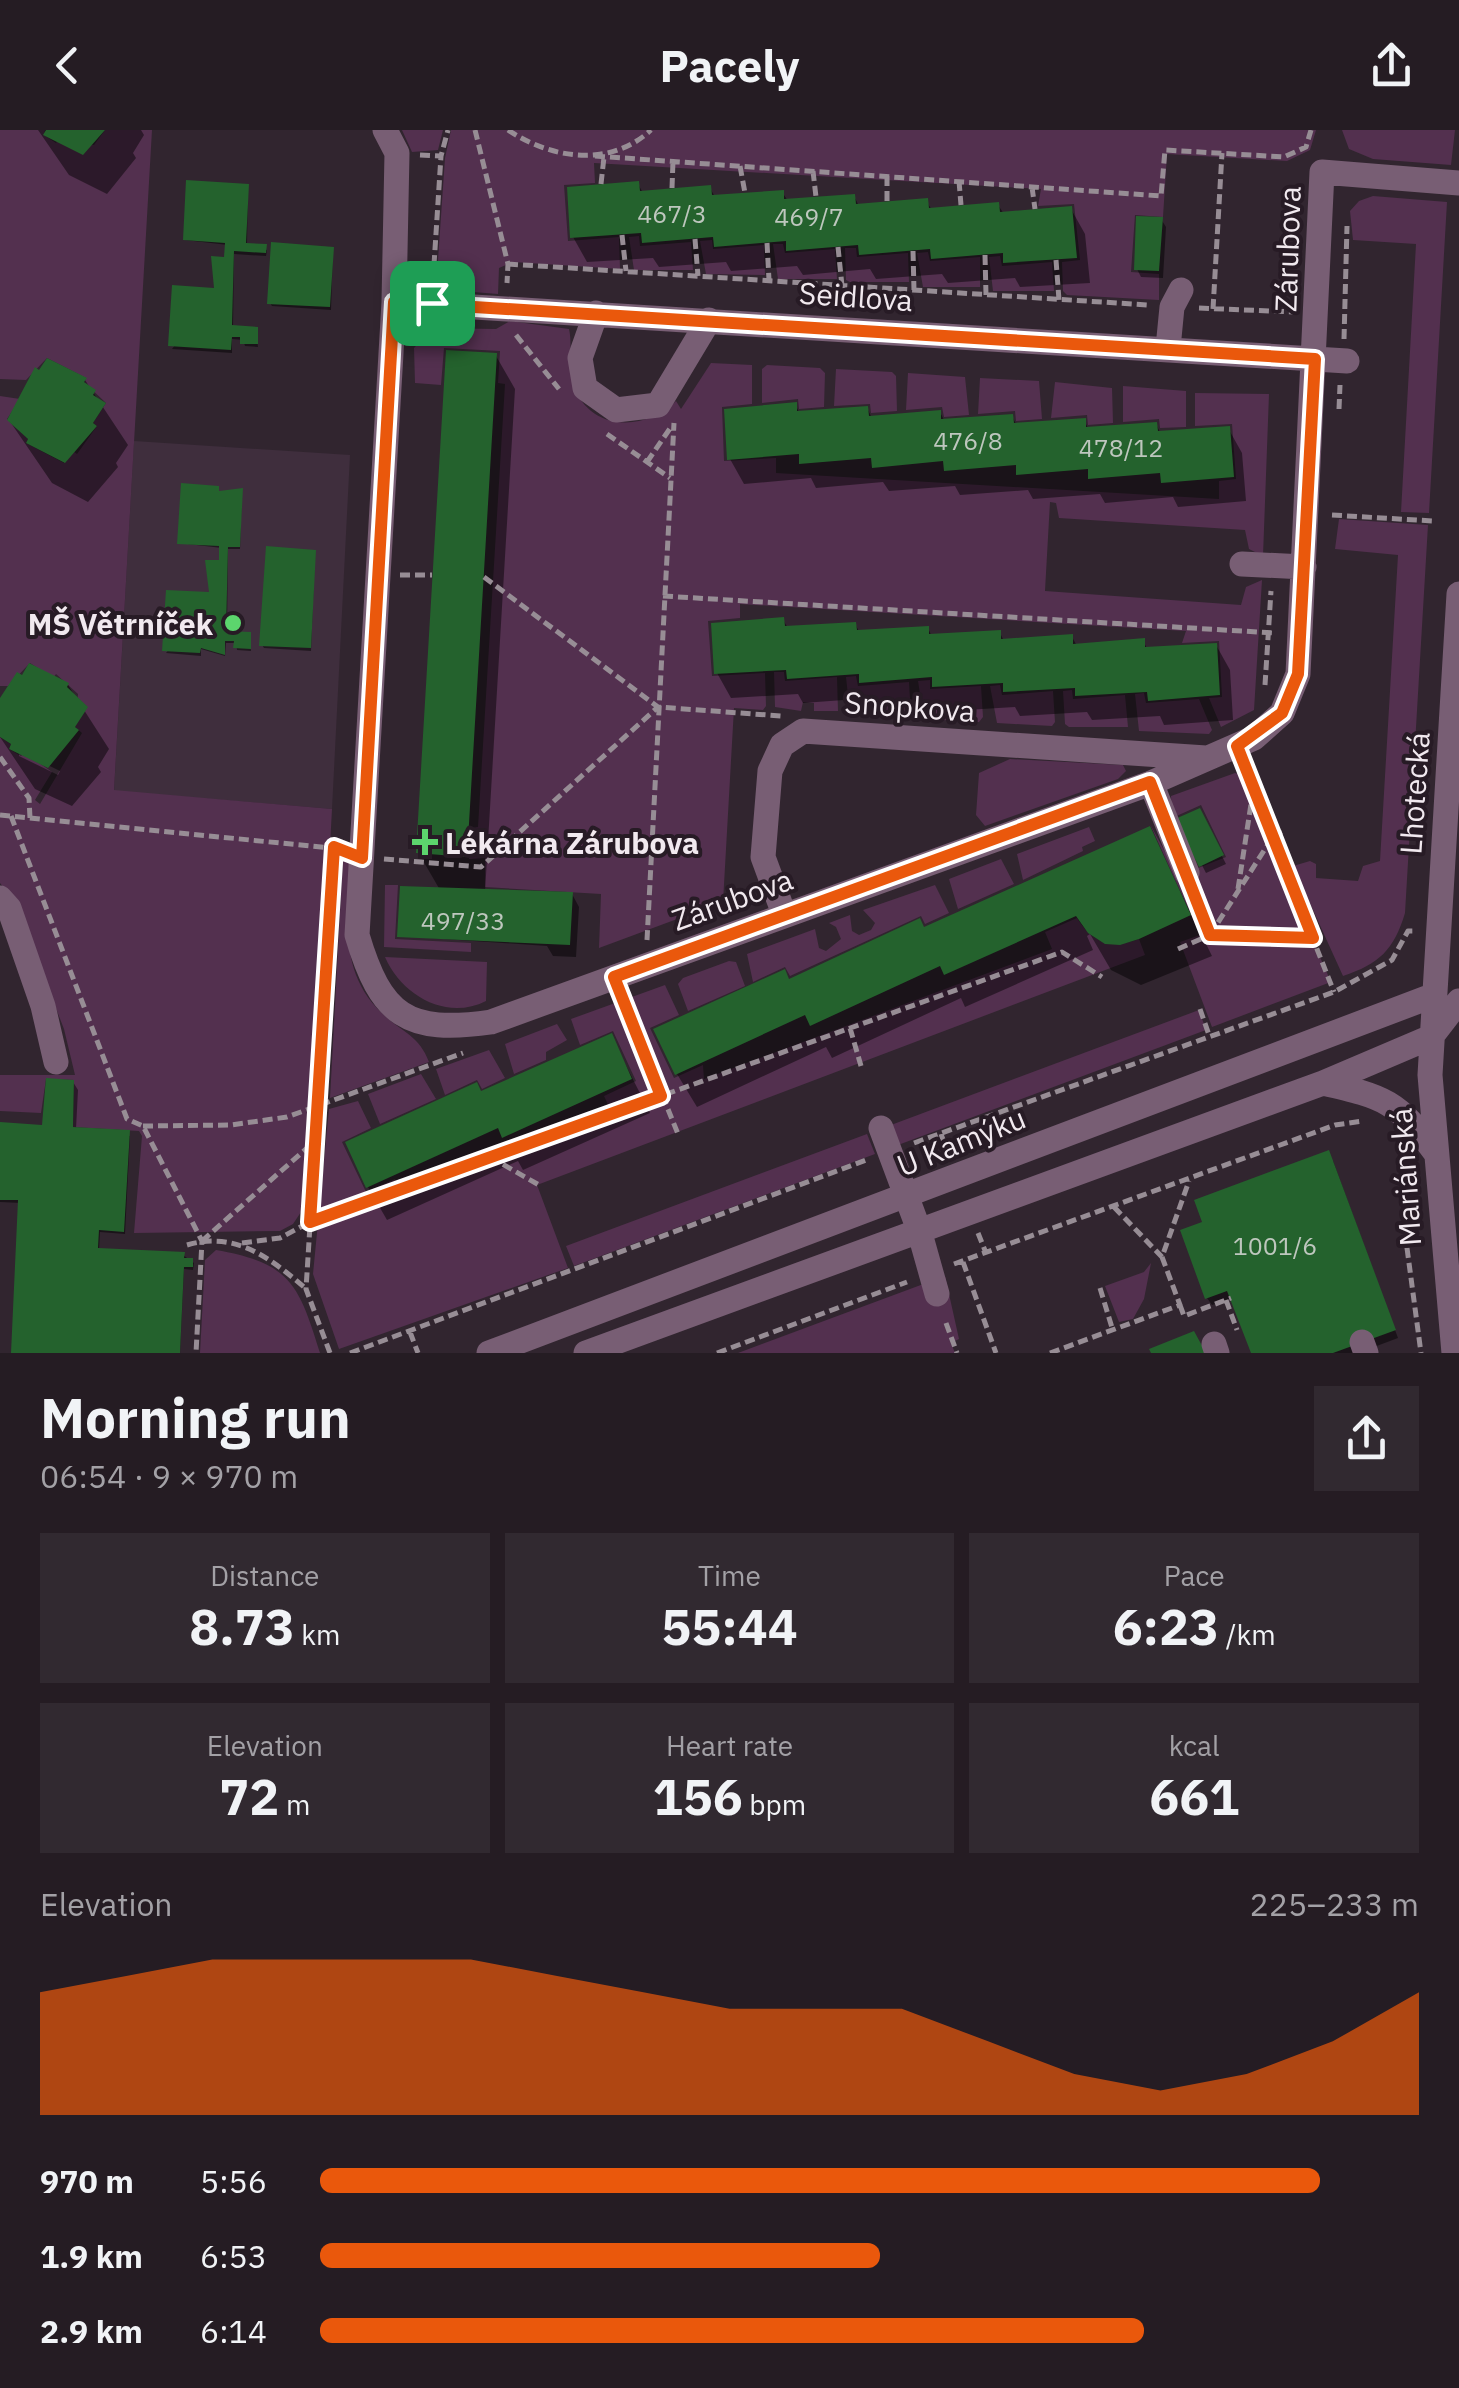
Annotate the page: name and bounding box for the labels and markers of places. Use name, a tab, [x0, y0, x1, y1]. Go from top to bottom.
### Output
pin	[390, 261, 475, 346]
place label: MŠ Větrníček	[28, 604, 214, 643]
marker: MŠ Větrníček	[222, 612, 244, 634]
place label: Lékárna Zárubova	[445, 823, 699, 862]
marker: Lékárna Zárubova	[414, 831, 436, 853]

